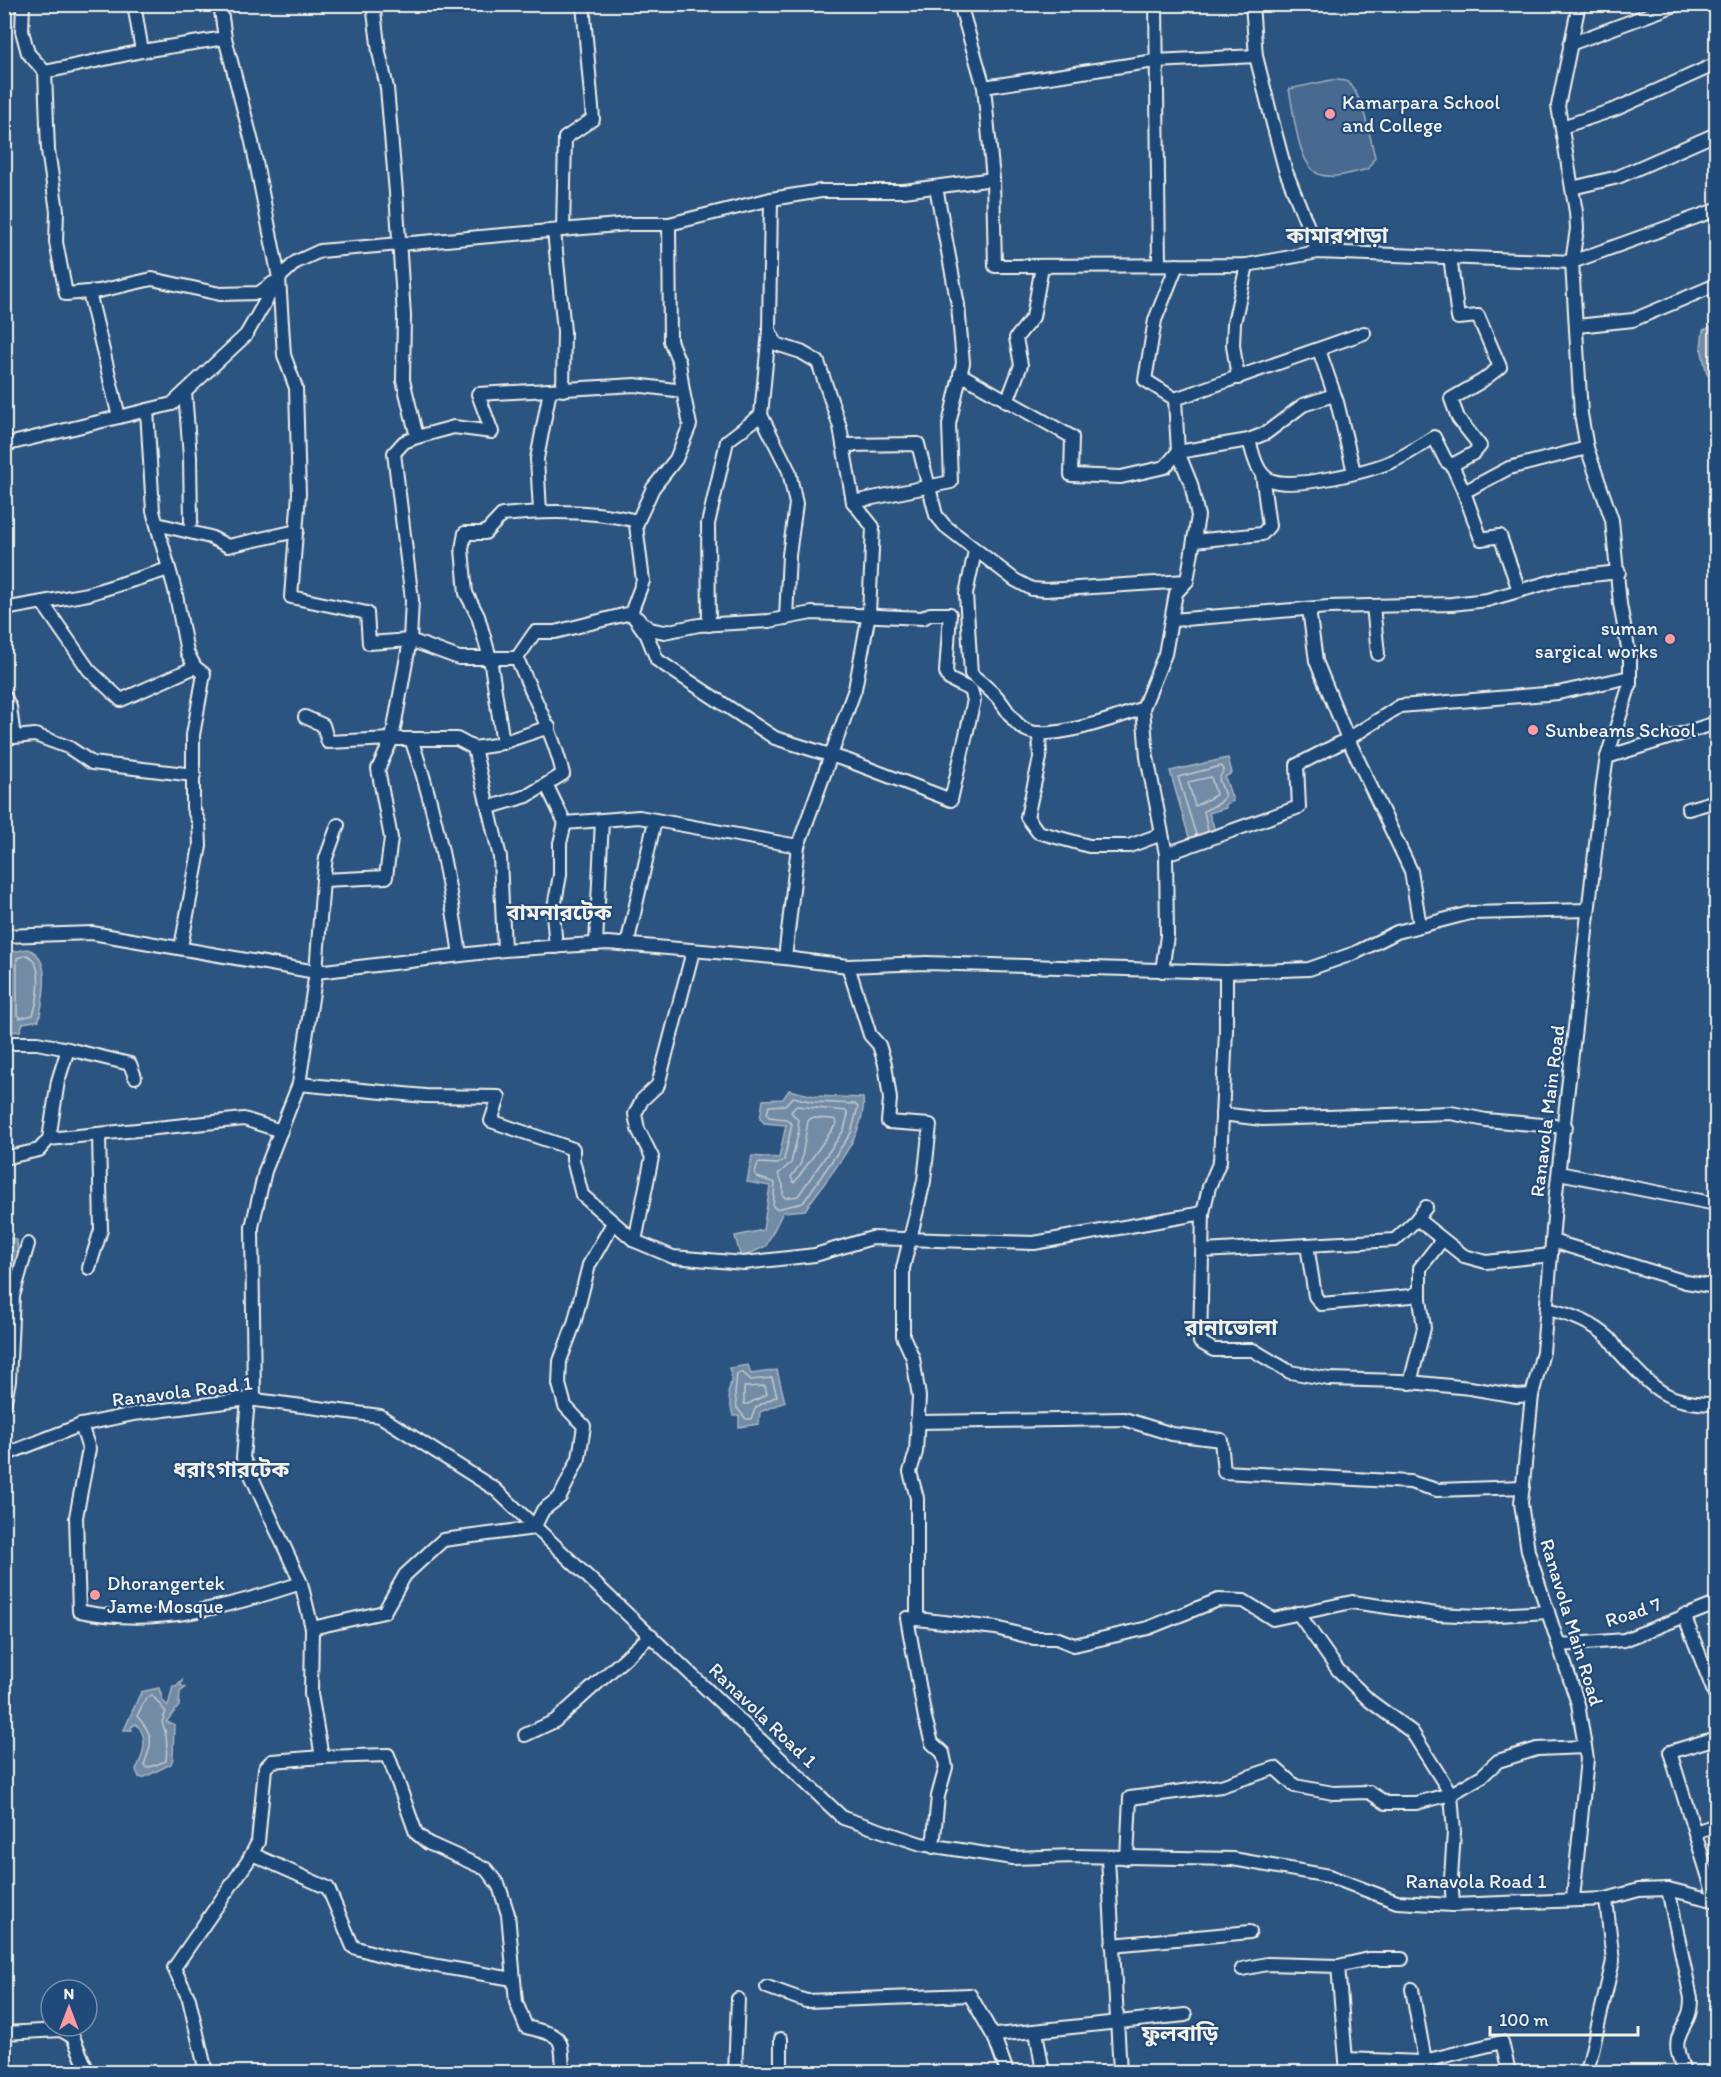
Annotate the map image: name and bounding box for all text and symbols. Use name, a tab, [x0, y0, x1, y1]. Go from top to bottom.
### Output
place label: Kamarpara School and College	[1342, 90, 1501, 137]
marker: Kamarpara School and College	[1323, 107, 1337, 121]
district label: কামারপাড়া	[1285, 222, 1389, 249]
place label: suman sargical works	[1535, 616, 1658, 663]
marker: suman sargical works	[1663, 632, 1677, 646]
place label: Sunbeams School	[1545, 718, 1696, 742]
marker: Sunbeams School	[1526, 723, 1540, 737]
district label: বামনারটেক	[505, 899, 613, 926]
street label: Ranavola Main Road	[1525, 1023, 1570, 1198]
district label: রানাভোলা	[1184, 1314, 1278, 1341]
street label: Ranavola Road 1	[111, 1370, 253, 1412]
district label: ধরাংগারটেক	[173, 1456, 290, 1483]
street label: Ranavola Main Road	[1535, 1536, 1609, 1709]
place label: Dhorangertek Jame Mosque	[107, 1571, 225, 1618]
marker: Dhorangertek Jame Mosque	[88, 1588, 102, 1602]
street label: Road 7	[1602, 1592, 1664, 1632]
street label: Ranavola Road 1	[704, 1657, 822, 1773]
street label: Ranavola Road 1	[1405, 1869, 1547, 1893]
north arrow	[39, 1978, 99, 2038]
text: N	[64, 1984, 74, 2003]
scale bar	[1490, 1999, 1638, 2037]
text: 100 m	[1499, 2009, 1549, 2031]
district label: ফুলবাড়ি	[1141, 2020, 1219, 2047]

